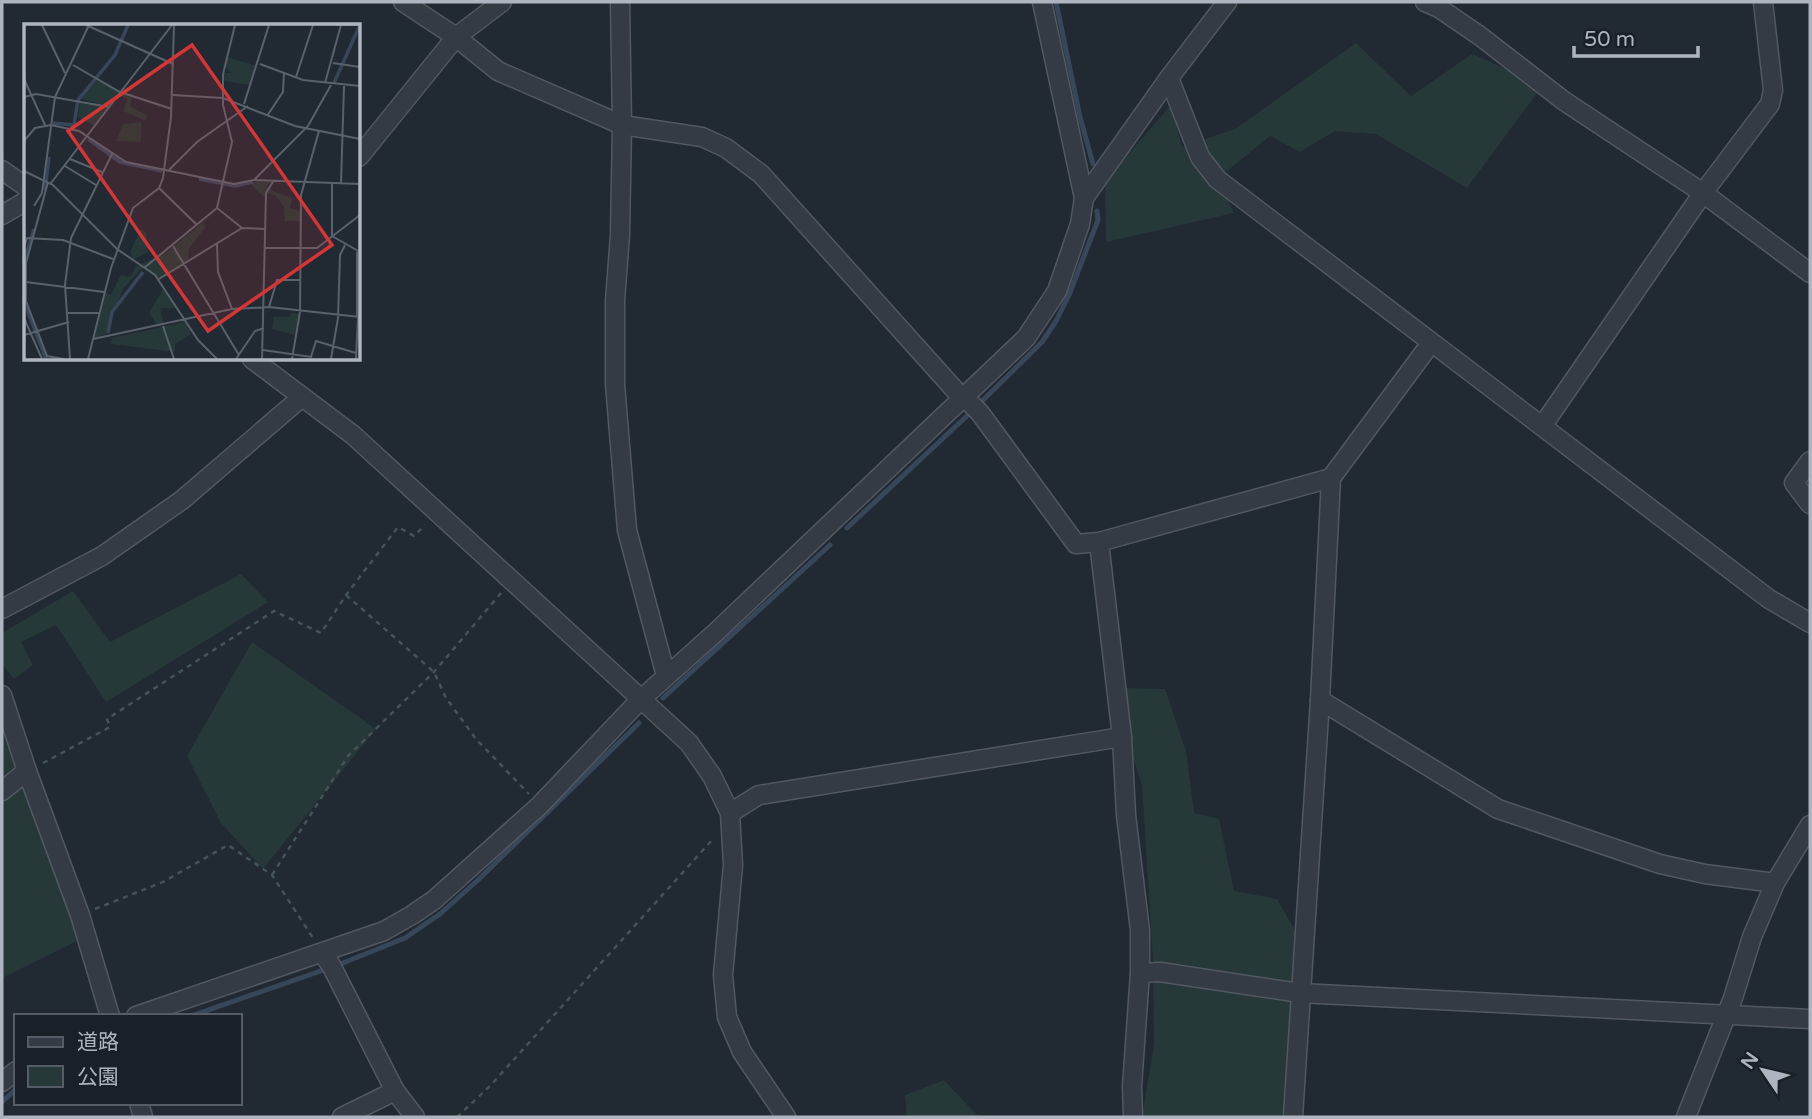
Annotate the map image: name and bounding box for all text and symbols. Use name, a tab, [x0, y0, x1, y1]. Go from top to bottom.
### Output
scale bar	[1574, 14, 1698, 58]
inset map	[24, 24, 360, 360]
text: 50 m	[1584, 27, 1635, 52]
legend	[14, 1014, 242, 1105]
text: 道路	[77, 1030, 119, 1055]
north arrow	[1728, 1035, 1798, 1105]
text: N	[1737, 1048, 1763, 1073]
text: 公園	[77, 1065, 119, 1090]

